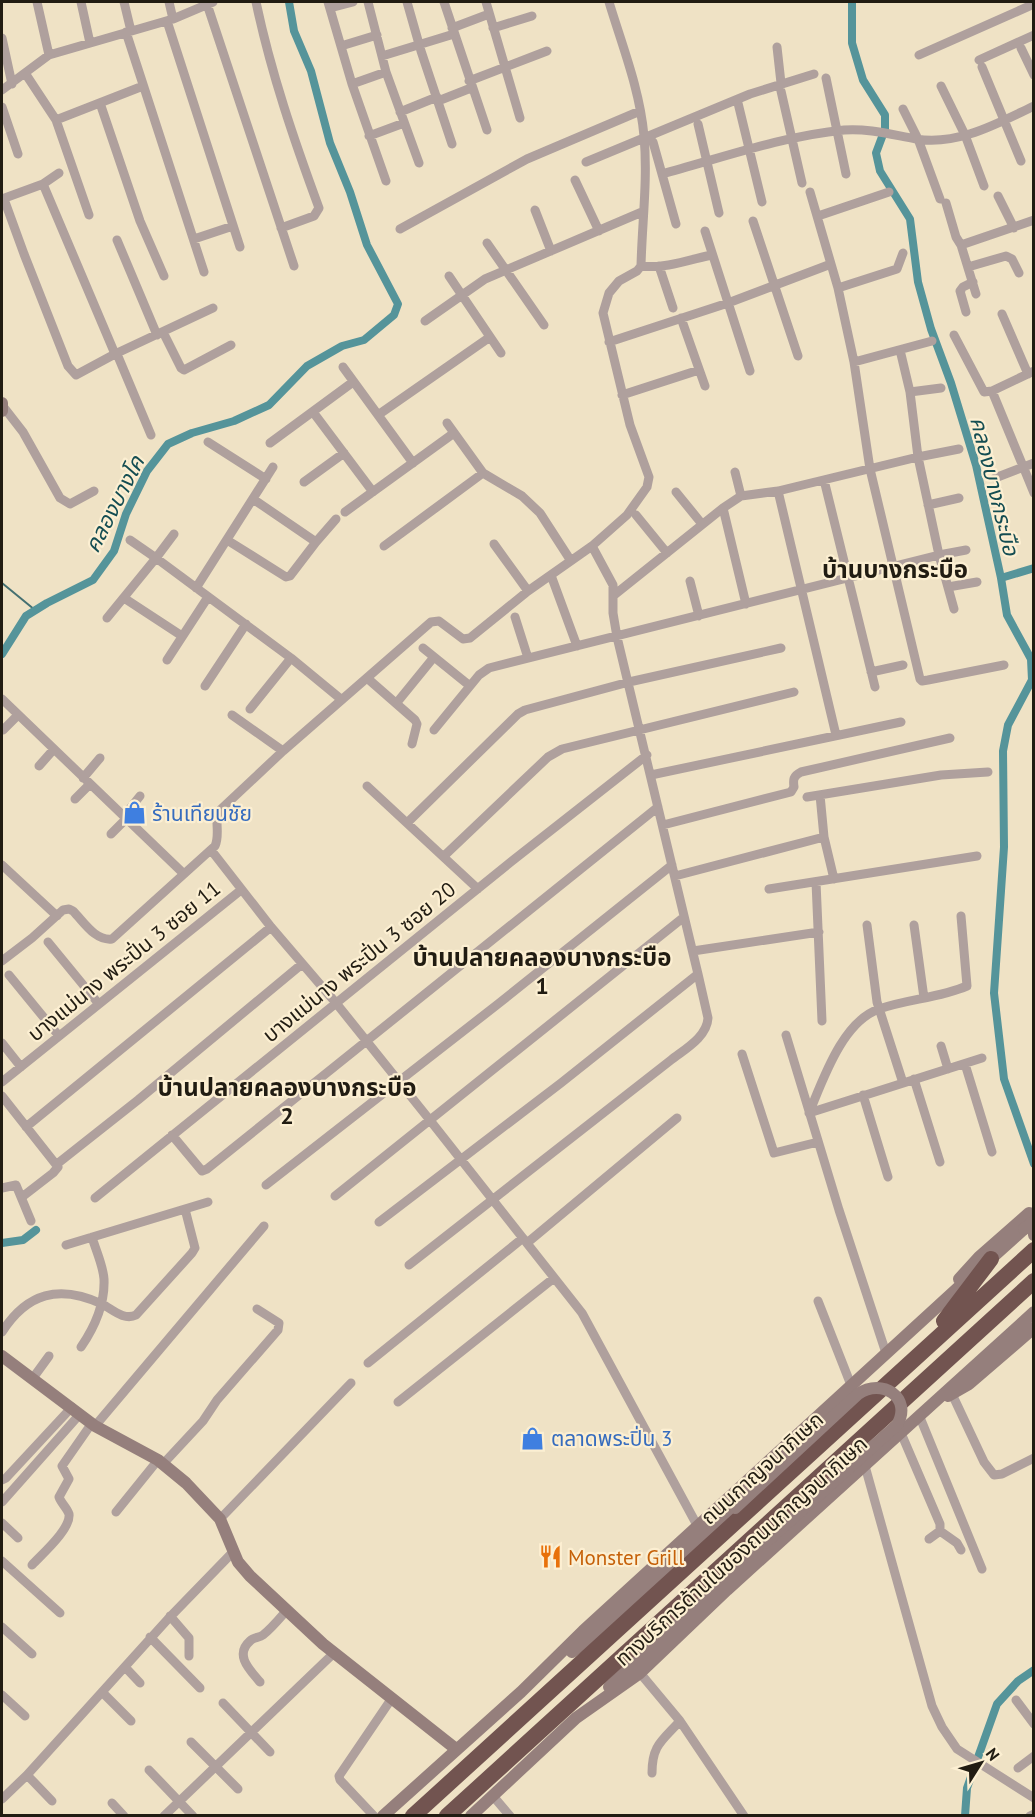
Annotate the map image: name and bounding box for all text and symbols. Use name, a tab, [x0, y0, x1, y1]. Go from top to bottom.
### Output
water label: คลองบางกระบือ	[964, 414, 1026, 560]
water label: คลองบางโค	[78, 450, 151, 557]
district label: บ้านบางกระบือ	[822, 554, 968, 585]
shop icon: ร้านเทียนชัย	[121, 800, 147, 826]
place label: ร้านเทียนชัย	[152, 800, 252, 827]
street label: บางแม่นาง พระปิ่น 3 ซอย 11	[22, 875, 226, 1047]
street label: บางแม่นาง พระปิ่น 3 ซอย 20	[257, 876, 461, 1048]
district label: บ้านปลายคลองบางกระบือ 1	[413, 942, 671, 1001]
district label: บ้านปลายคลองบางกระบือ 2	[158, 1072, 416, 1131]
street label: ถนนกาญจนาภิเษก	[695, 1406, 829, 1530]
shop icon: ตลาดพระปิ่น 3	[520, 1425, 546, 1451]
place label: ตลาดพระปิ่น 3	[551, 1425, 672, 1452]
street label: ทางบริการด้านในของถนนกาญจนาภิเษก	[609, 1430, 873, 1672]
restaurant icon: Monster Grill	[537, 1544, 563, 1570]
place label: Monster Grill	[568, 1544, 684, 1571]
north arrow	[951, 1733, 1011, 1793]
text: N	[982, 1744, 1004, 1764]

